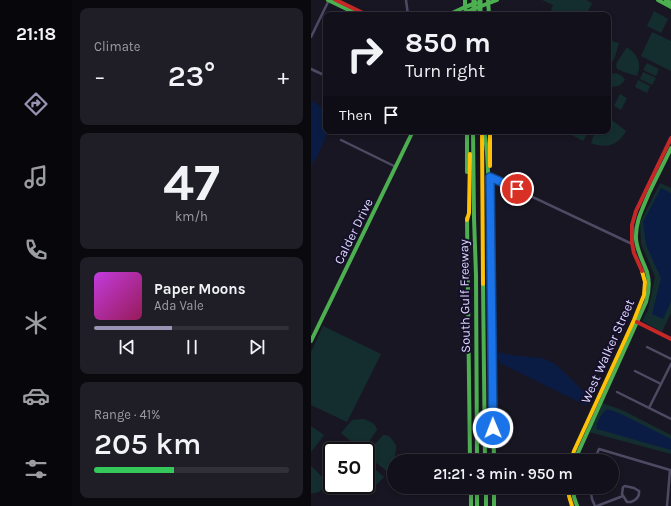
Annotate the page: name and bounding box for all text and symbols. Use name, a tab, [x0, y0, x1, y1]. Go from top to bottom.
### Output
text: 21:18	[16, 23, 56, 45]
text: 850 m	[405, 26, 491, 59]
icon: right	[339, 28, 391, 80]
text: Climate	[94, 39, 140, 54]
text: 23°	[168, 58, 215, 94]
text: Turn right	[405, 60, 485, 82]
text: −	[94, 64, 106, 90]
text: +	[277, 64, 289, 90]
icon: directions	[22, 90, 50, 118]
icon: arrive	[380, 104, 402, 126]
text: Then	[339, 106, 372, 124]
text: 47	[163, 152, 220, 213]
icon: music	[22, 163, 50, 191]
pin	[500, 172, 534, 206]
icon: arrive	[506, 178, 528, 200]
street label: Calder Drive	[331, 196, 376, 267]
text: km/h	[175, 209, 208, 224]
icon: phone	[22, 236, 50, 264]
street label: South Gulf Freeway	[456, 239, 473, 353]
text: Paper Moons	[154, 280, 246, 298]
street label: West Walker Street	[578, 297, 637, 405]
text: Ada Vale	[154, 298, 204, 313]
icon: climate	[22, 309, 50, 337]
icon: previous	[116, 336, 138, 358]
icon: pause	[181, 336, 203, 358]
icon: next	[246, 336, 268, 358]
icon: car	[22, 382, 50, 410]
text: Range · 41%	[94, 407, 160, 422]
position arrow	[472, 407, 514, 449]
text: 205 km	[94, 426, 201, 462]
speed limit sign: 50	[323, 442, 375, 494]
icon: filters	[22, 455, 50, 483]
text: 21:21 · 3 min · 950 m	[433, 465, 573, 483]

